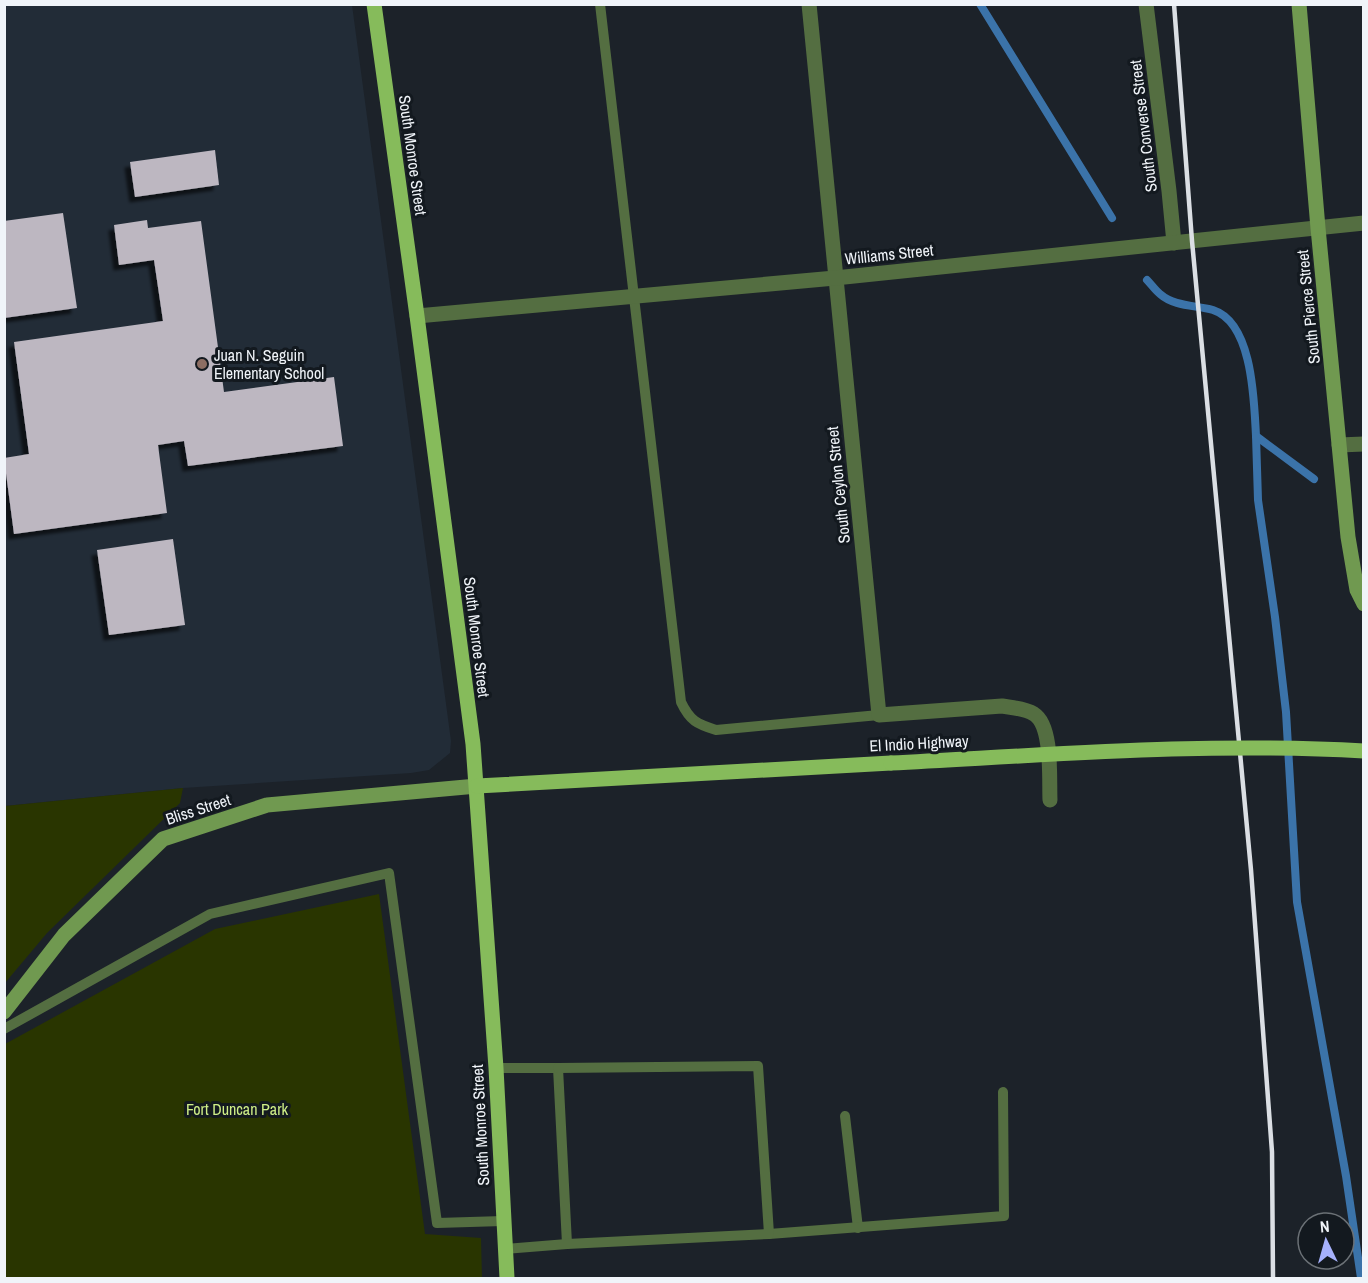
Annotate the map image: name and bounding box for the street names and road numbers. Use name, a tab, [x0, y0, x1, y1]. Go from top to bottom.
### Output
street label: South Converse Street	[1124, 58, 1162, 193]
street label: South Monroe Street	[394, 94, 432, 217]
street label: Williams Street	[844, 238, 935, 270]
street label: South Pierce Street	[1291, 249, 1325, 365]
street label: South Ceylon Street	[821, 425, 855, 545]
street label: South Monroe Street	[459, 576, 495, 699]
street label: El Indio Highway	[869, 729, 970, 757]
street label: Bliss Street	[163, 788, 234, 830]
street label: South Monroe Street	[466, 1064, 494, 1186]

